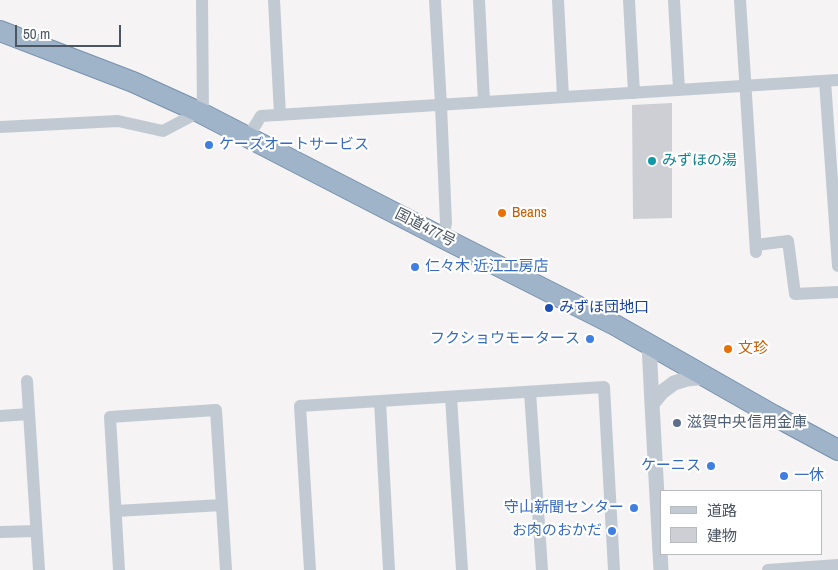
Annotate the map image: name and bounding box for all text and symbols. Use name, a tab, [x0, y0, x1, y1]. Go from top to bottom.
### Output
scale bar	[18, 15, 124, 47]
text: 50 m	[23, 23, 50, 44]
place label: ケーズオートサービス	[219, 136, 369, 154]
marker: ケーズオートサービス	[203, 139, 215, 151]
place label: みずほの湯	[662, 152, 737, 170]
marker: みずほの湯	[646, 155, 658, 167]
place label: Beans	[512, 204, 547, 222]
street label: 国道477号	[392, 205, 458, 251]
marker: Beans	[496, 207, 508, 219]
place label: 仁々木 近江工房店	[425, 258, 548, 276]
marker: 仁々木 近江工房店	[409, 261, 421, 273]
place label: みずほ団地口	[559, 299, 649, 317]
marker: みずほ団地口	[543, 302, 555, 314]
place label: フクショウモータース	[430, 330, 580, 348]
marker: フクショウモータース	[584, 333, 596, 345]
place label: 文珍	[738, 340, 768, 358]
marker: 文珍	[722, 343, 734, 355]
place label: 滋賀中央信用金庫	[687, 414, 807, 432]
marker: 滋賀中央信用金庫	[671, 417, 683, 429]
place label: ケーニス	[641, 457, 701, 475]
marker: ケーニス	[705, 460, 717, 472]
place label: 一休	[794, 467, 824, 485]
marker: 一休	[778, 470, 790, 482]
legend	[660, 490, 823, 555]
place label: 守山新聞センター	[504, 499, 624, 517]
text: 道路	[707, 500, 737, 521]
marker: 守山新聞センター	[628, 502, 640, 514]
place label: お肉のおかだ	[512, 522, 602, 540]
marker: お肉のおかだ	[606, 525, 618, 537]
text: 建物	[707, 525, 737, 546]

